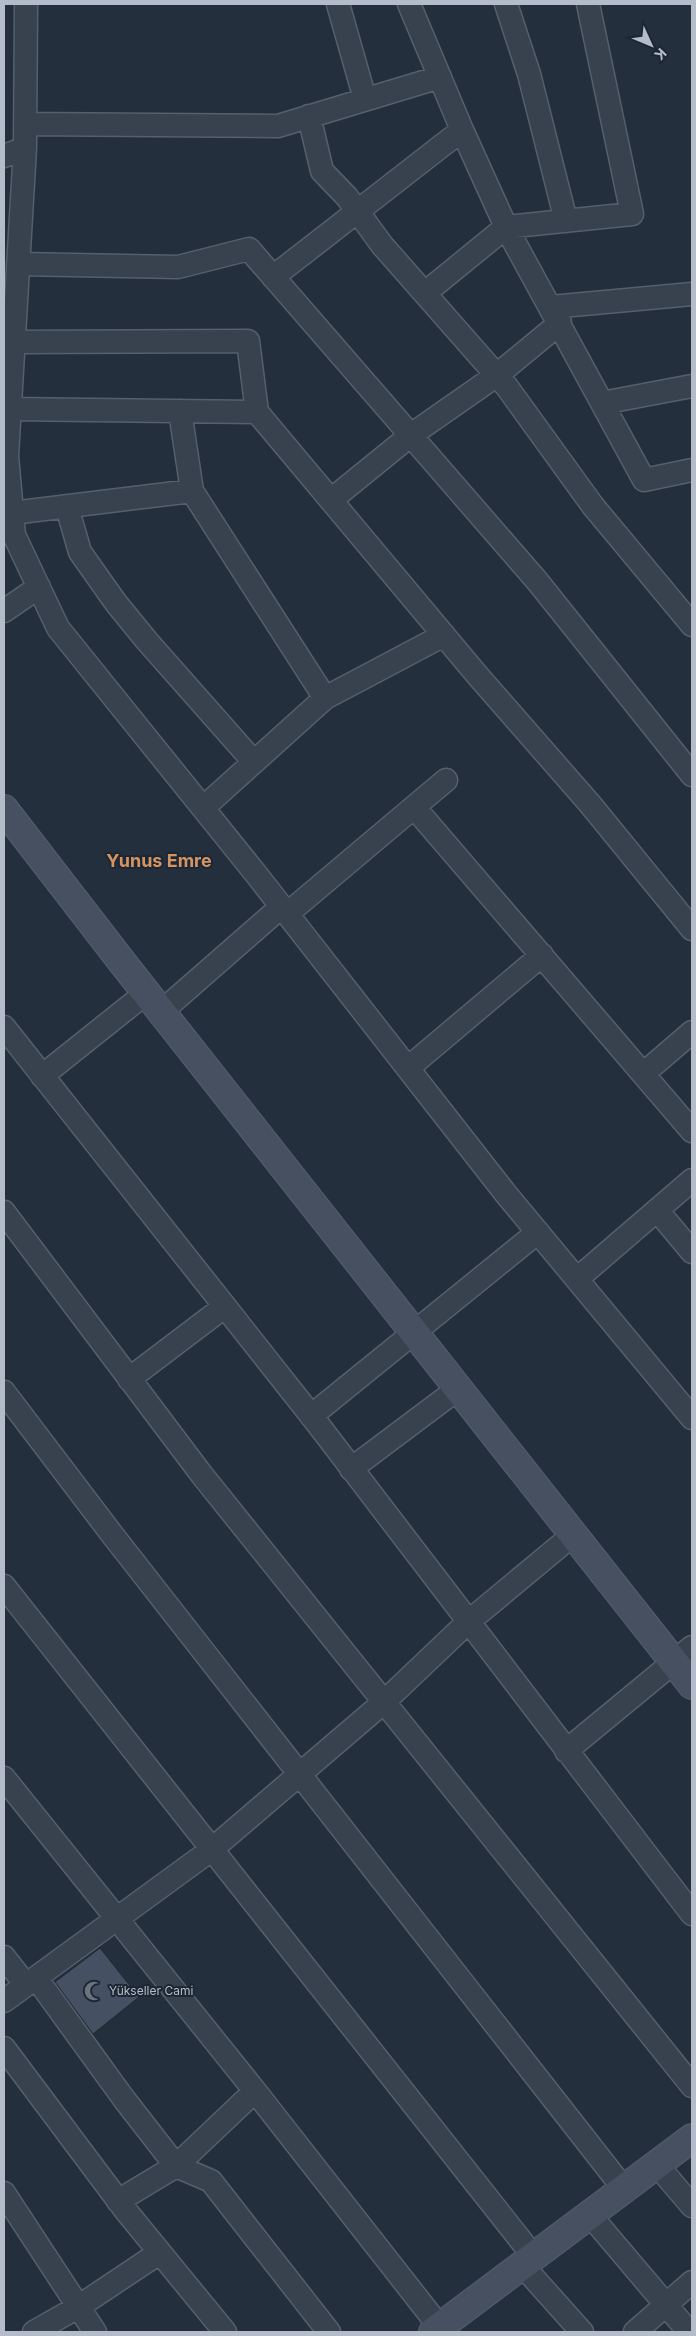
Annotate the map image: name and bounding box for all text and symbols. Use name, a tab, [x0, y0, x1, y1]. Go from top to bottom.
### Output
north arrow	[626, 20, 676, 70]
text: K	[651, 45, 670, 64]
district label: Yunus Emre	[106, 850, 212, 871]
mosque icon: Yükseller Cami	[83, 1980, 105, 2002]
place label: Yükseller Cami	[109, 1983, 193, 1998]

